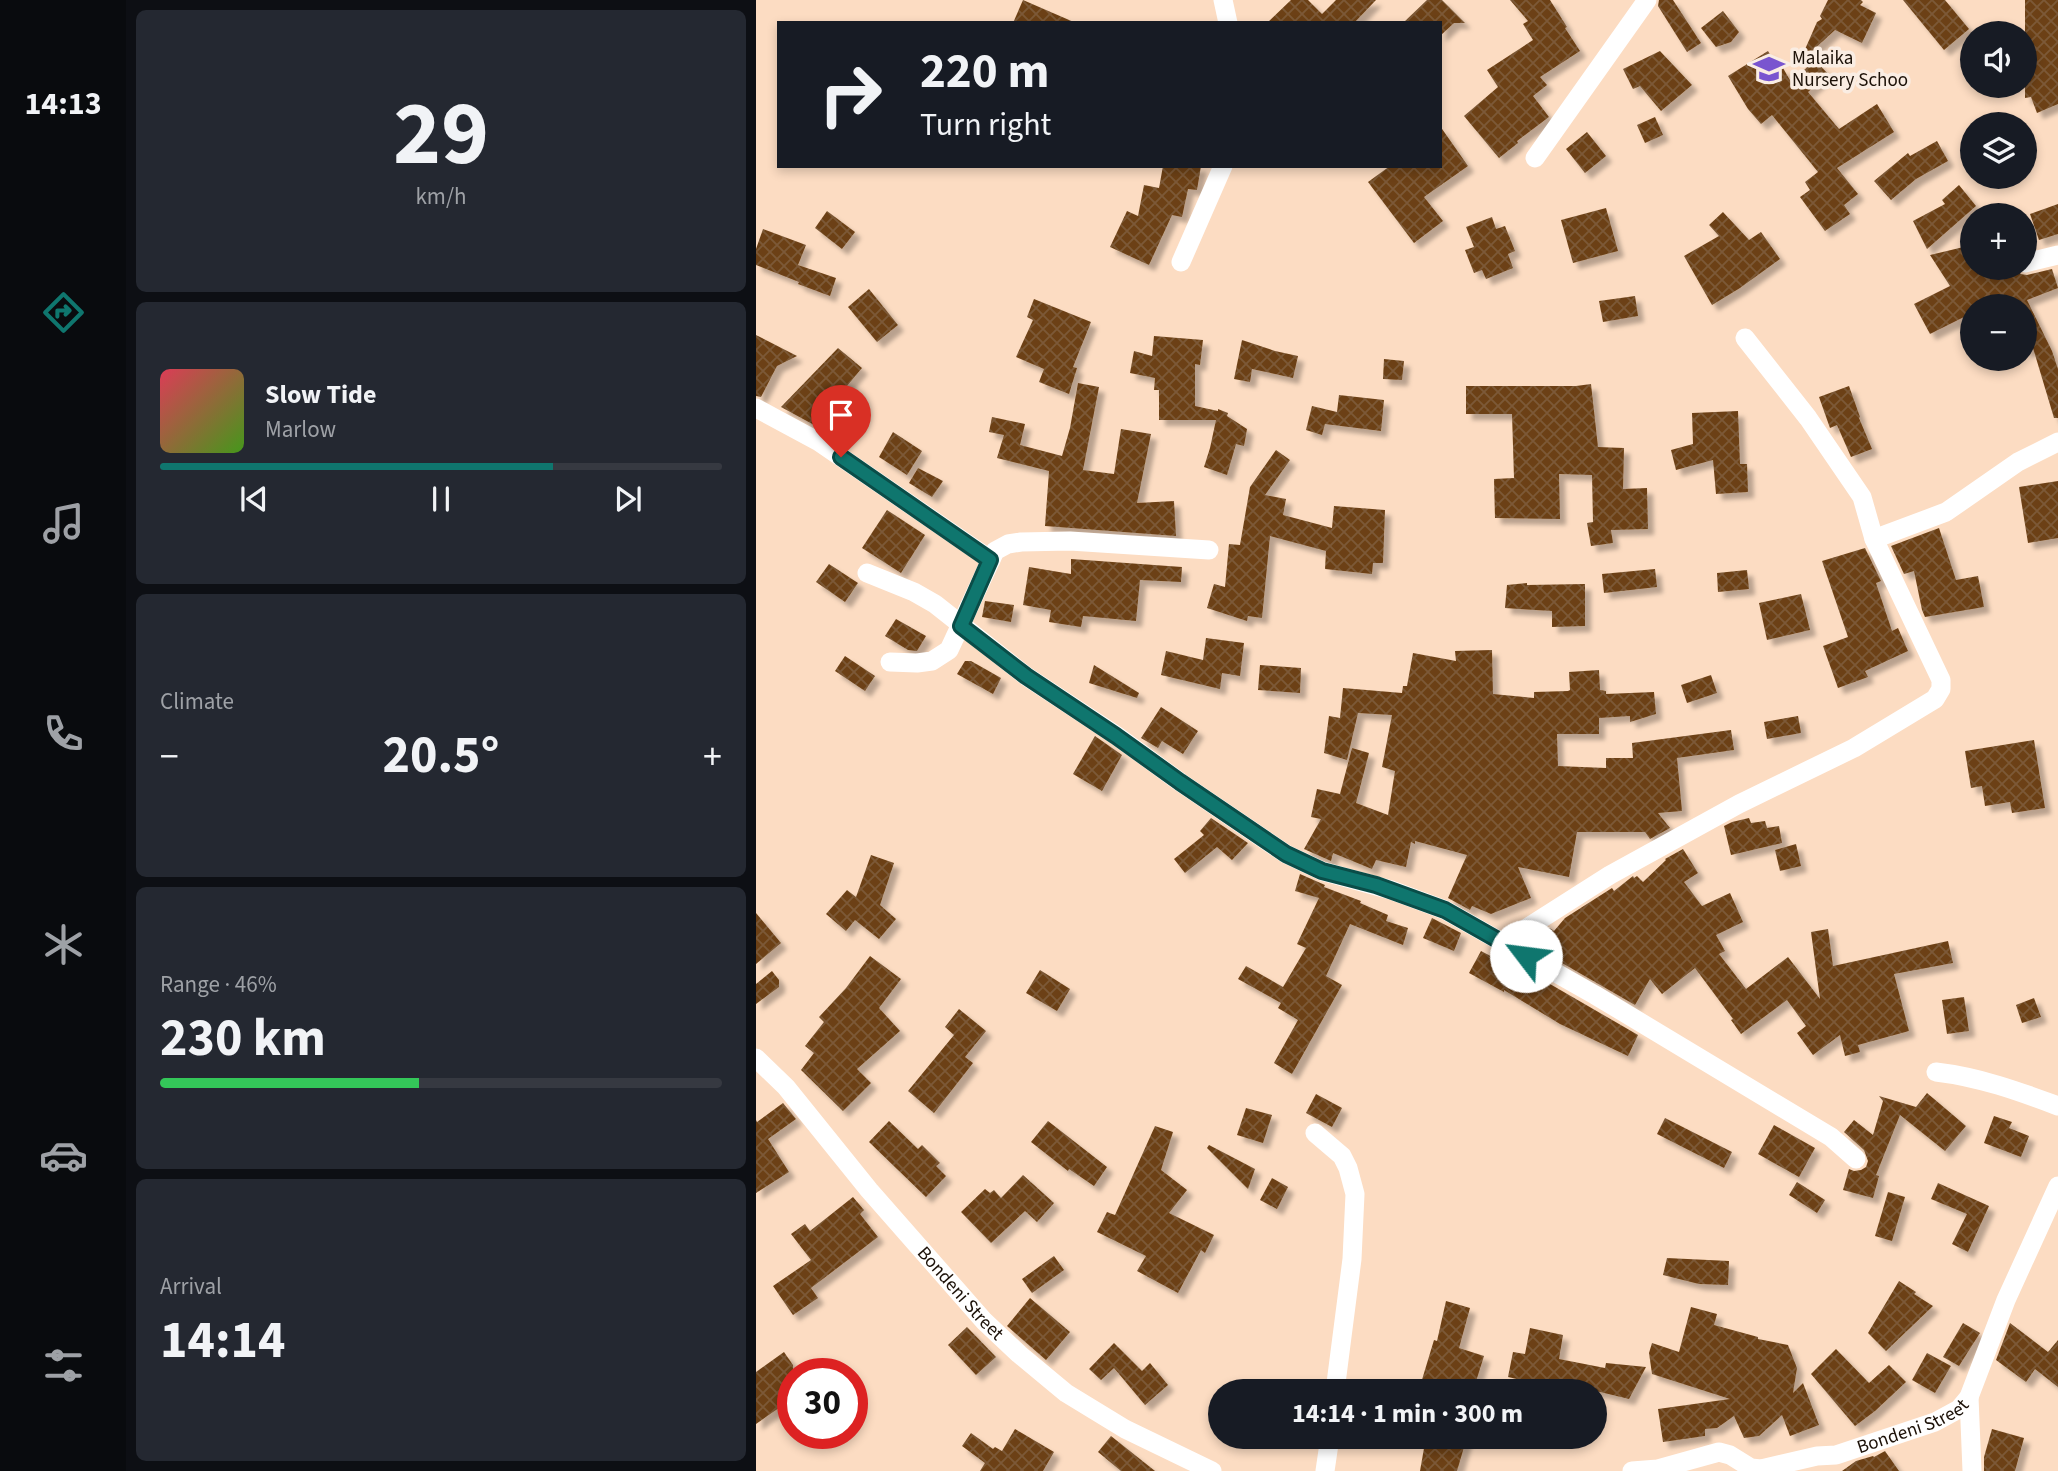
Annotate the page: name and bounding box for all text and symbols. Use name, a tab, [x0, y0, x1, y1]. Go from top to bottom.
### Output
map controls	[1960, 21, 2037, 371]
button: sound	[1960, 21, 2037, 98]
text: 220 m	[920, 37, 1049, 107]
place label: Malaika Nursery Schoo	[1792, 45, 1908, 94]
icon: right	[805, 49, 896, 140]
school or university icon: Malaika Nursery Schoo	[1752, 52, 1786, 86]
text: 29	[393, 70, 489, 199]
text: 14:13	[24, 81, 102, 127]
text: Turn right	[920, 102, 1051, 148]
button: layers	[1960, 112, 2037, 189]
text: km/h	[415, 180, 467, 213]
button: +	[1960, 203, 2037, 280]
icon: directions	[39, 288, 88, 337]
button: −	[1960, 294, 2037, 371]
text: Slow Tide	[265, 376, 376, 413]
pin	[811, 385, 871, 457]
icon: arrive	[822, 396, 860, 434]
text: Marlow	[265, 413, 336, 446]
icon: previous	[235, 480, 273, 518]
icon: pause	[422, 480, 460, 518]
icon: next	[609, 480, 647, 518]
icon: music	[39, 499, 88, 548]
text: Climate	[160, 685, 234, 718]
icon: phone	[39, 709, 88, 758]
text: 20.5°	[383, 719, 499, 793]
text: −	[160, 730, 179, 784]
text: +	[703, 730, 722, 784]
position arrow	[1489, 919, 1563, 993]
icon: climate	[39, 920, 88, 969]
text: Range · 46%	[160, 968, 277, 1001]
text: 230 km	[160, 1002, 326, 1076]
icon: car	[39, 1131, 88, 1180]
street label: Bondeni Street	[911, 1240, 1010, 1347]
text: Arrival	[160, 1270, 222, 1303]
text: 14:14	[160, 1304, 285, 1378]
icon: filters	[39, 1341, 88, 1390]
speed limit sign: 30	[777, 1358, 868, 1449]
street label: Bondeni Street	[1853, 1393, 1976, 1461]
text: 14:14 · 1 min · 300 m	[1292, 1395, 1523, 1432]

